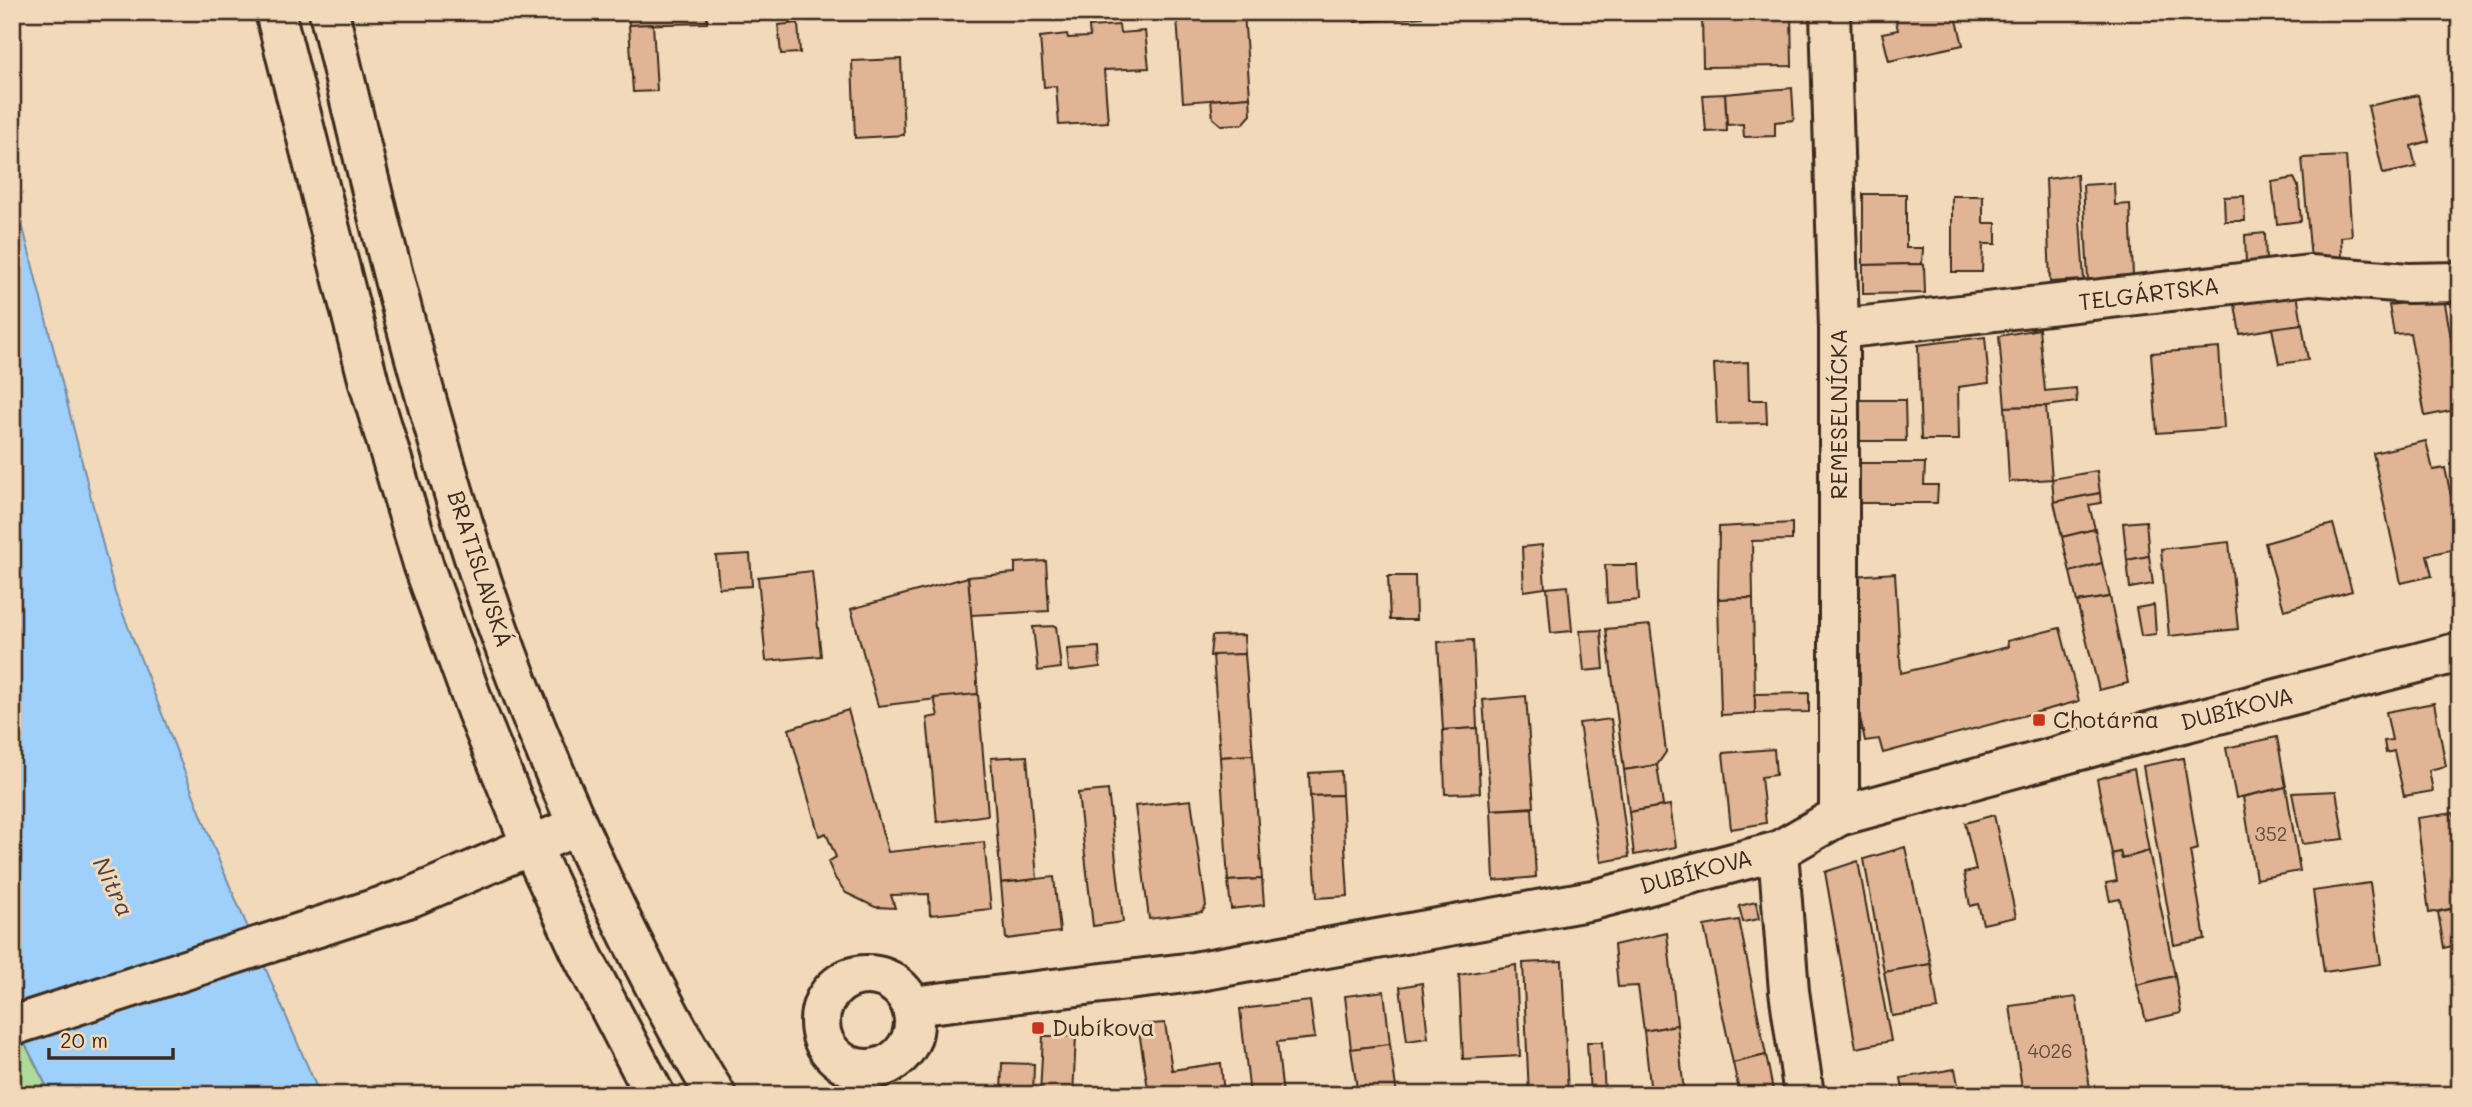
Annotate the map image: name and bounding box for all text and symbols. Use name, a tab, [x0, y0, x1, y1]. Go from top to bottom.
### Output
street label: TELGÁRTSKA	[2077, 270, 2221, 317]
street label: REMESELNÍCKA	[1823, 328, 1853, 500]
street label: BRATISLAVSKÁ	[442, 487, 520, 651]
street label: DUBÍKOVA	[2177, 680, 2296, 736]
place label: Chotárna	[2053, 704, 2159, 734]
marker: Chotárna	[2031, 712, 2047, 728]
house number: 352	[2255, 821, 2287, 846]
street label: DUBÍKOVA	[1636, 842, 1755, 900]
water label: Nitra	[87, 851, 142, 921]
place label: Dubíkova	[1052, 1012, 1155, 1042]
scale bar	[49, 1016, 173, 1060]
marker: Dubíkova	[1030, 1020, 1046, 1036]
text: 20 m	[60, 1026, 108, 1053]
house number: 4026	[2028, 1038, 2072, 1063]

